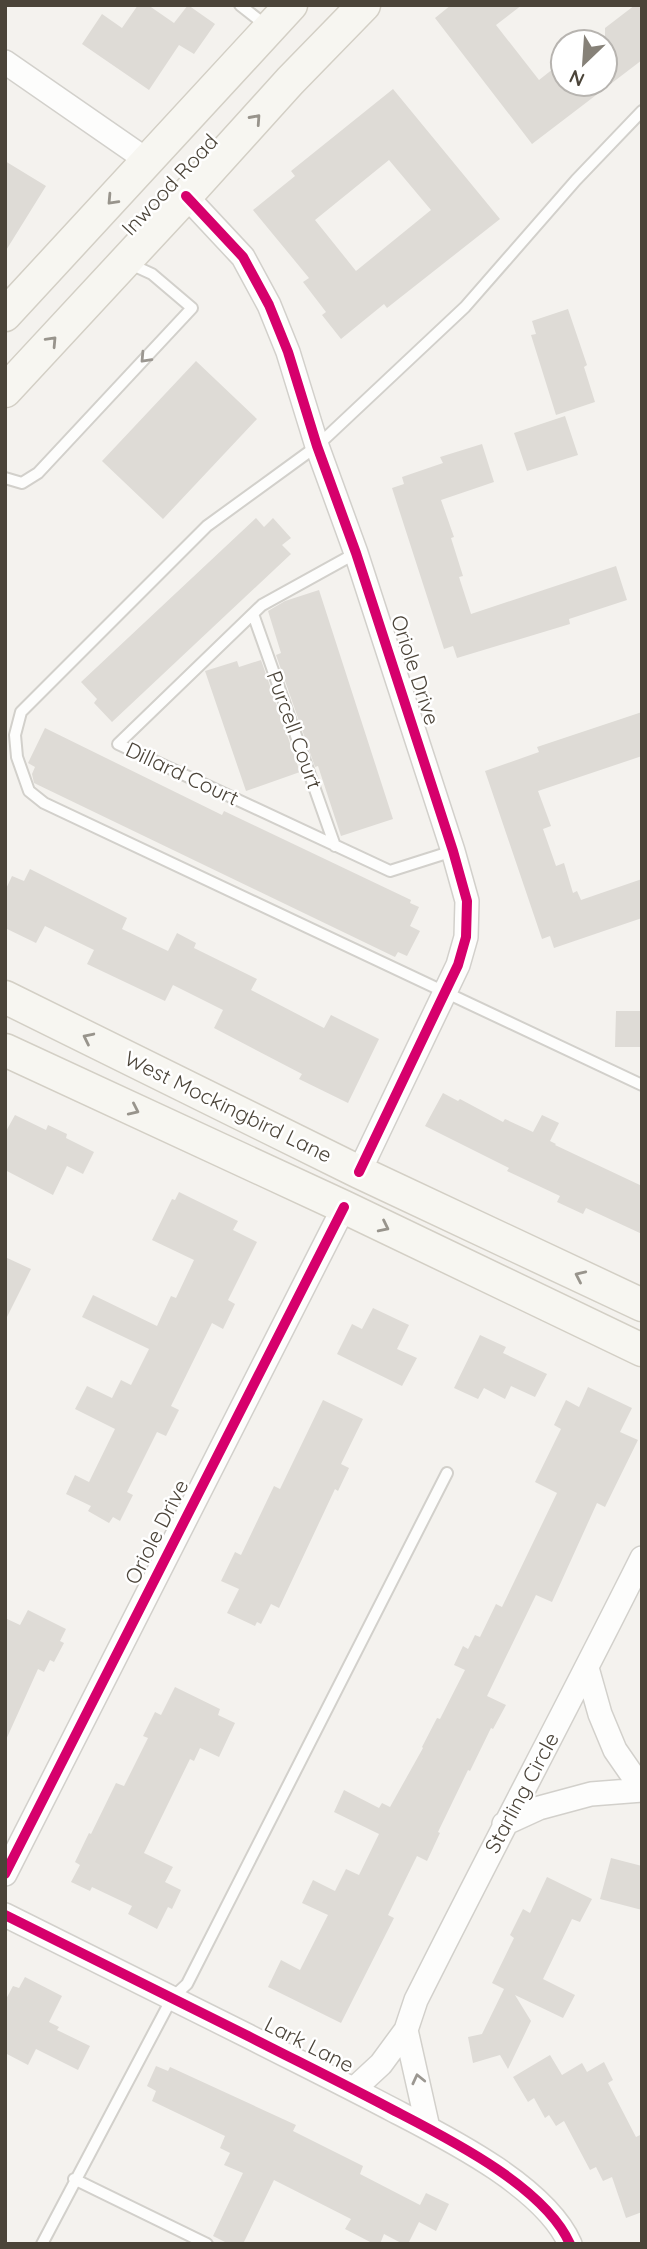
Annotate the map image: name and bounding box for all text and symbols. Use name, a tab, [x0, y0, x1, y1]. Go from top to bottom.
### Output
north arrow	[549, 28, 619, 98]
text: N	[565, 65, 588, 92]
one-way arrow	[247, 114, 260, 127]
street label: Inwood Road	[116, 128, 223, 240]
one-way arrow	[108, 192, 121, 205]
one-way arrow	[43, 336, 56, 349]
one-way arrow	[141, 350, 154, 363]
street label: Oriole Drive	[386, 611, 446, 728]
street label: Purcell Court	[262, 667, 328, 792]
street label: Dillard Court	[122, 736, 243, 811]
one-way arrow	[83, 1032, 95, 1046]
street label: West Mockingbird Lane	[120, 1045, 336, 1168]
one-way arrow	[127, 1102, 139, 1116]
one-way arrow	[377, 1218, 389, 1232]
one-way arrow	[575, 1270, 587, 1284]
street label: Oriole Drive	[119, 1475, 194, 1588]
street label: Starling Circle	[478, 1728, 564, 1857]
street label: Lark Lane	[260, 2011, 359, 2078]
one-way arrow	[411, 2073, 426, 2085]

